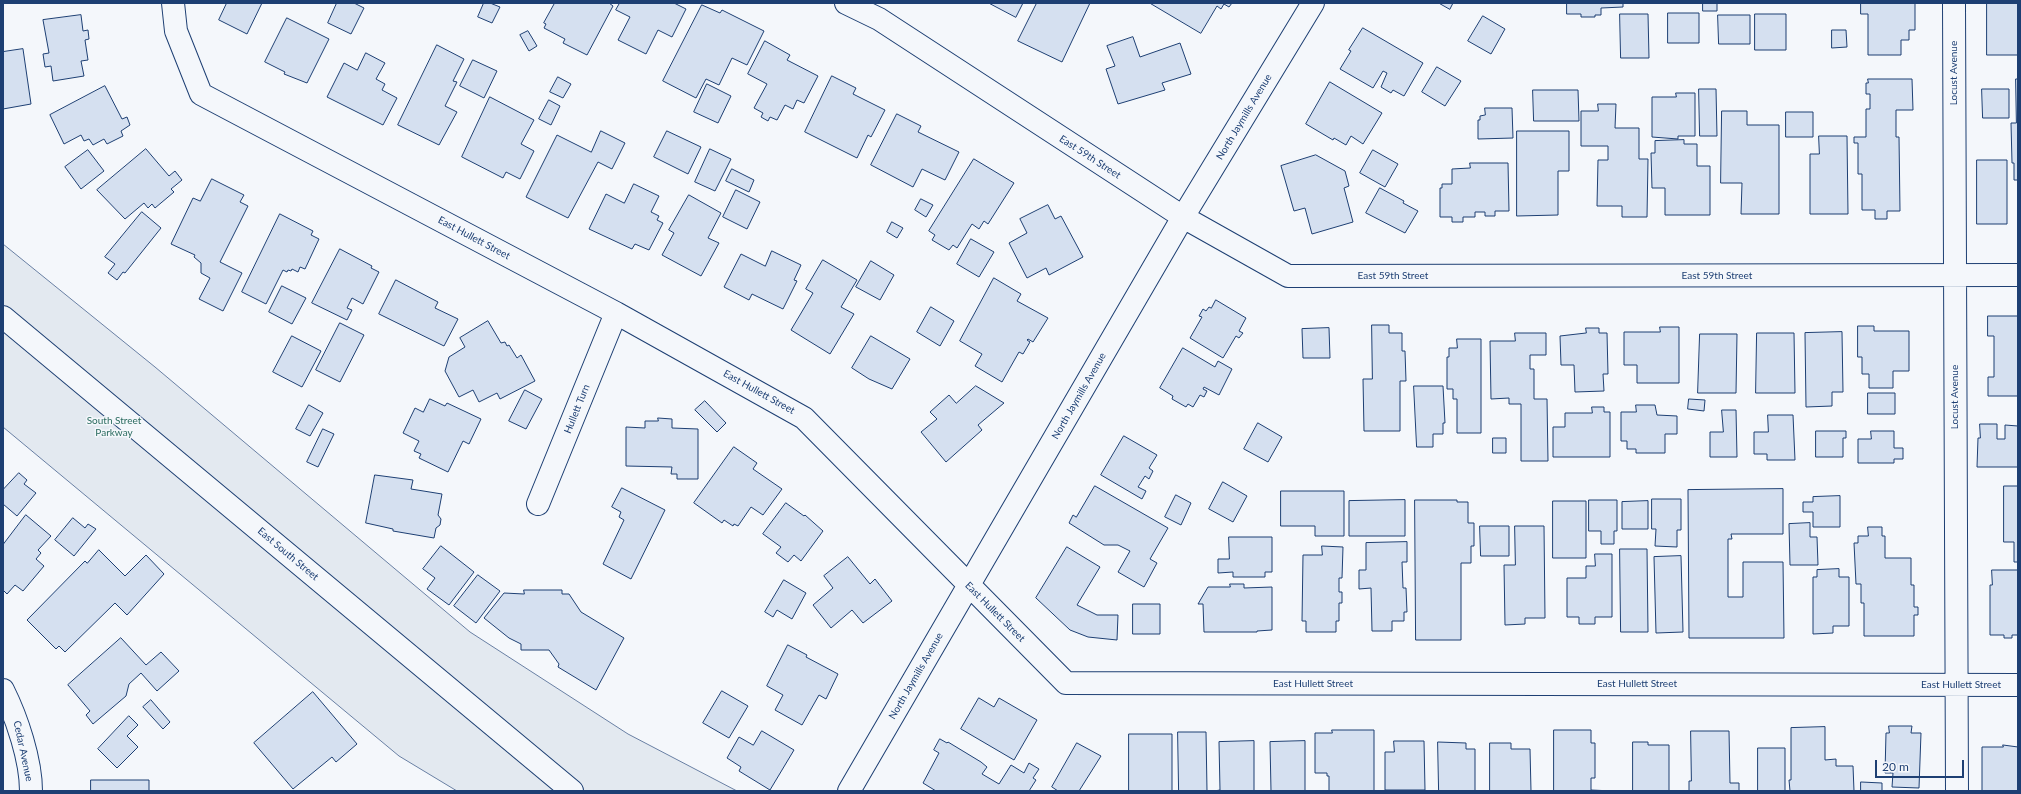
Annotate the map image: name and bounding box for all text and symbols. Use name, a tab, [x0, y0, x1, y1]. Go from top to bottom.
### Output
street label: Locust Avenue	[1948, 41, 1960, 105]
street label: North Jaymills Avenue	[1214, 72, 1274, 162]
street label: East 59th Street	[1057, 133, 1123, 181]
street label: East Hullett Street	[436, 214, 512, 262]
street label: East 59th Street	[1358, 270, 1428, 282]
street label: East 59th Street	[1682, 270, 1752, 282]
street label: North Jaymills Avenue	[1049, 351, 1109, 441]
street label: Locust Avenue	[1949, 365, 1961, 429]
street label: East Hullett Street	[721, 367, 797, 417]
street label: Hullett Turn	[562, 383, 592, 435]
park label: South Street Parkway	[87, 415, 141, 438]
street label: East South Street	[255, 525, 321, 583]
street label: East Hullett Street	[962, 579, 1028, 645]
street label: North Jaymills Avenue	[886, 631, 946, 721]
street label: East Hullett Street	[1273, 678, 1353, 690]
street label: East Hullett Street	[1597, 678, 1677, 690]
street label: East Hullett Street	[1921, 679, 2001, 691]
street label: Cedar Avenue	[11, 720, 35, 782]
scale bar	[1877, 752, 1966, 778]
text: 20 m	[1882, 759, 1909, 774]

